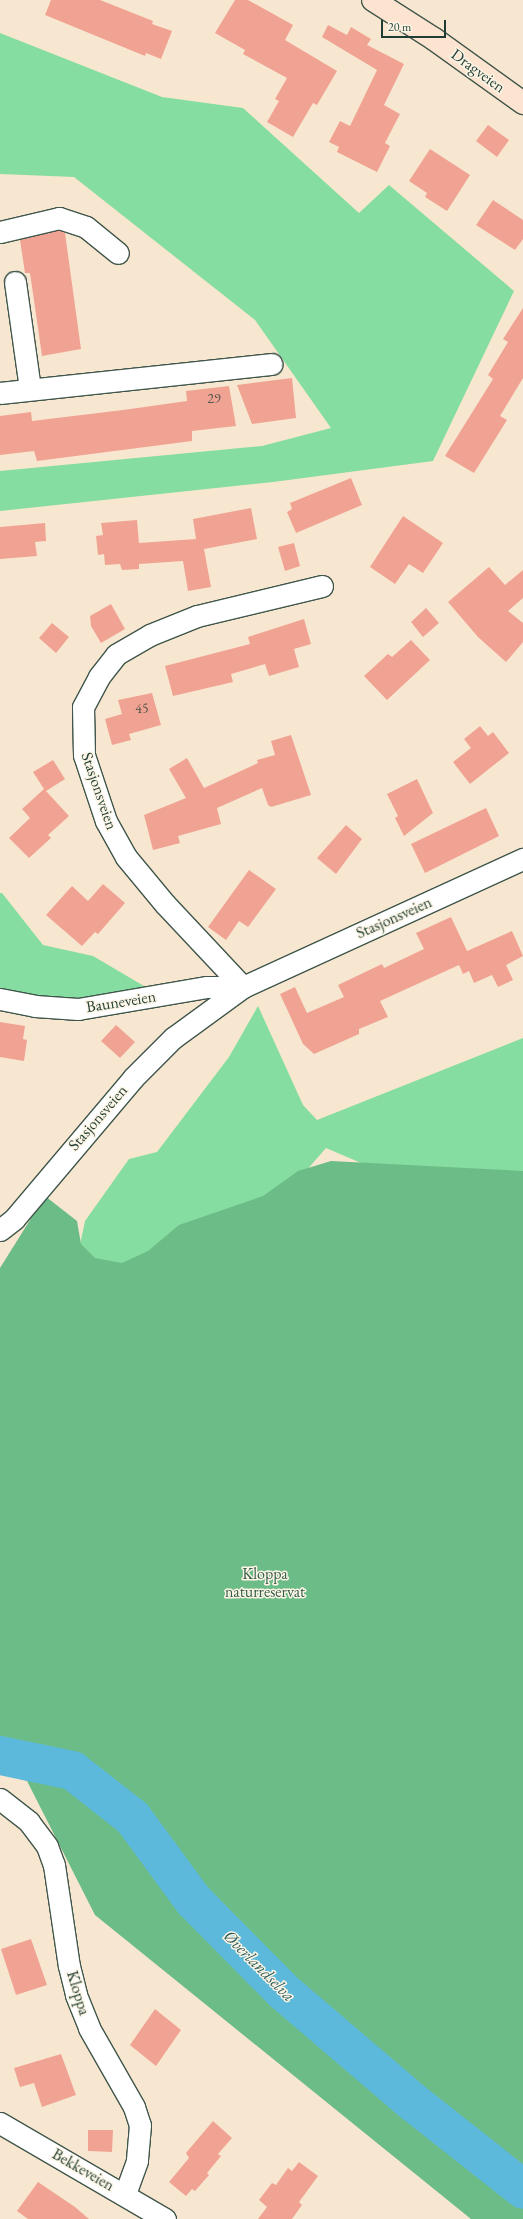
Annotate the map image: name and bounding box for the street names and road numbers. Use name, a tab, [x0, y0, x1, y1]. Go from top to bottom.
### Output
street label: Dragveien	[447, 45, 509, 97]
street label: Stasjonsveien	[77, 750, 121, 832]
street label: Stasjonsveien	[353, 893, 435, 943]
street label: Bauneveien	[85, 987, 157, 1017]
street label: Stasjonsveien	[64, 1081, 132, 1155]
street label: Kloppa	[62, 1969, 94, 2017]
street label: Bekkeveien	[49, 2145, 117, 2195]

